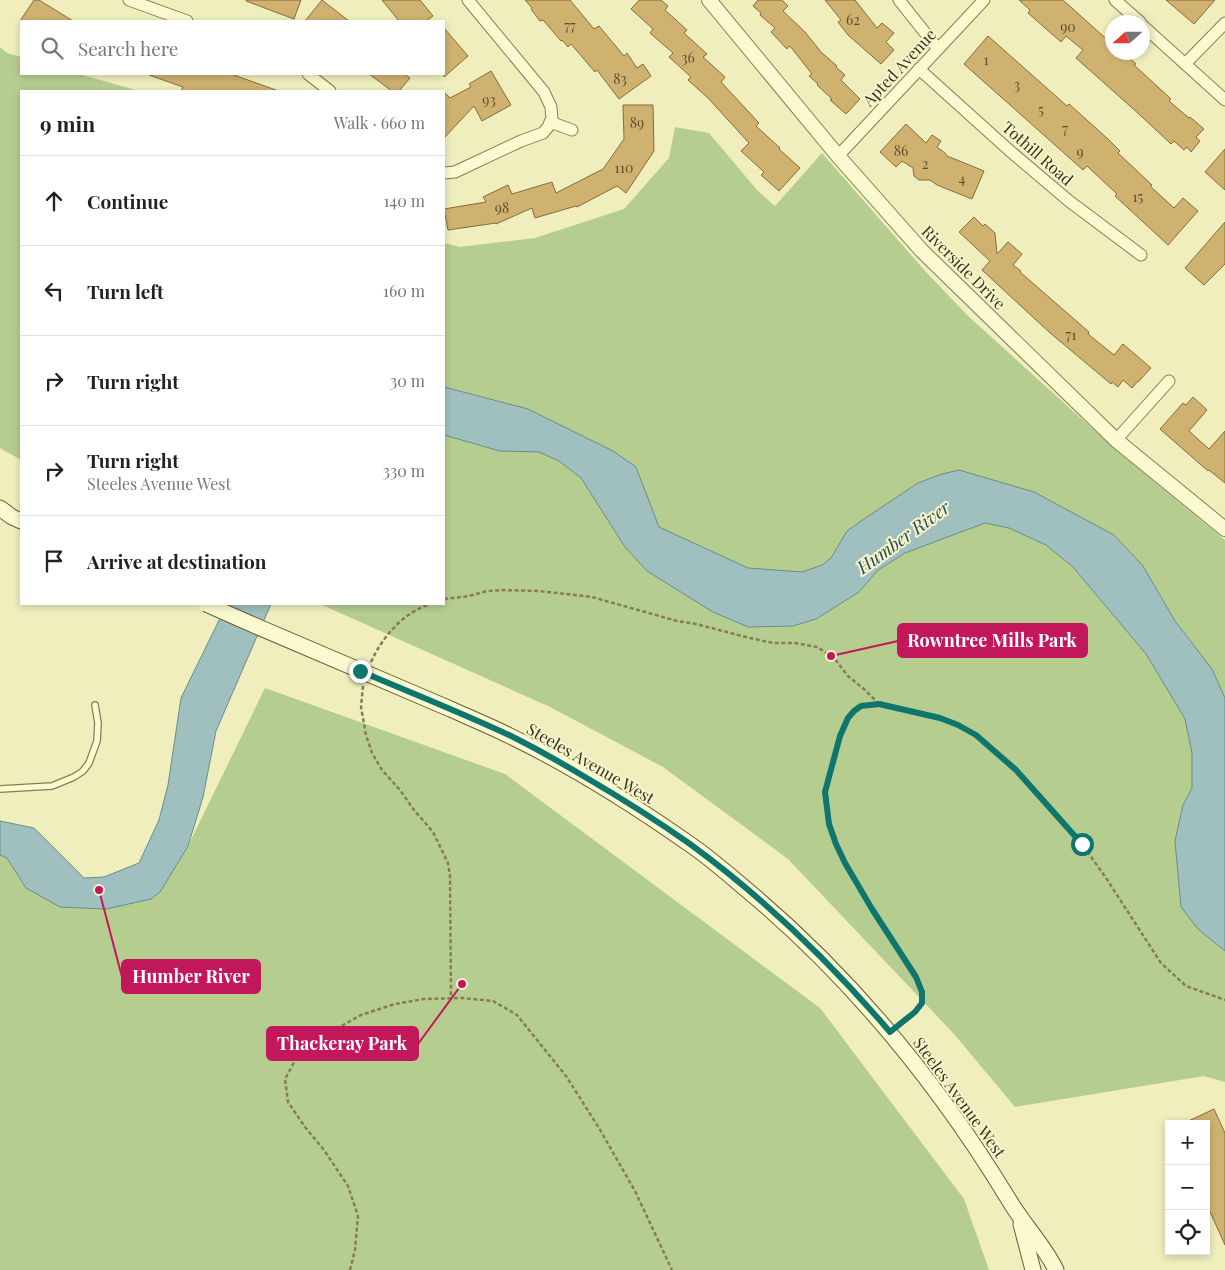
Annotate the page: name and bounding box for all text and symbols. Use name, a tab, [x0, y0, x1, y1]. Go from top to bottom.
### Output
house number: 62	[846, 10, 860, 29]
north arrow	[1105, 15, 1150, 60]
house number: 77	[564, 16, 576, 35]
house number: 90	[1060, 17, 1076, 36]
search box	[20, 20, 445, 75]
street label: Apted Avenue	[857, 24, 940, 111]
icon: search	[38, 34, 66, 62]
text: Search here	[78, 35, 178, 61]
house number: 36	[681, 48, 695, 67]
house number: 1	[983, 50, 989, 69]
house number: 83	[613, 69, 627, 88]
house number: 3	[1014, 75, 1020, 94]
house number: 93	[482, 90, 496, 109]
house number: 5	[1038, 100, 1044, 119]
text: 9 min	[40, 109, 95, 137]
text: Walk · 660 m	[334, 112, 425, 133]
house number: 89	[630, 113, 644, 132]
street label: Tothill Road	[998, 116, 1078, 190]
house number: 7	[1062, 119, 1068, 138]
house number: 86	[894, 141, 908, 160]
house number: 9	[1076, 142, 1084, 161]
house number: 2	[922, 154, 929, 173]
house number: 110	[615, 158, 633, 177]
house number: 4	[959, 169, 966, 188]
icon: ahead	[40, 187, 68, 215]
house number: 15	[1133, 187, 1144, 206]
text: Continue	[87, 188, 168, 214]
text: 140 m	[383, 190, 425, 211]
house number: 98	[495, 198, 509, 217]
street label: Riverside Drive	[918, 221, 1010, 313]
icon: left	[40, 277, 68, 305]
text: Turn left	[87, 278, 164, 304]
text: 160 m	[383, 280, 425, 301]
house number: 71	[1066, 325, 1076, 344]
icon: right	[40, 367, 68, 395]
text: Turn right	[87, 368, 179, 394]
text: 30 m	[390, 370, 425, 391]
text: Turn right	[87, 447, 179, 473]
icon: right	[40, 457, 68, 485]
text: 330 m	[383, 460, 425, 481]
text: Steeles Avenue West	[87, 473, 231, 494]
water label: Humber River	[851, 494, 955, 580]
icon: arrive	[40, 547, 68, 575]
text: Arrive at destination	[87, 548, 267, 574]
callout: Rowntree Mills Park	[898, 624, 1087, 657]
text: Rowntree Mills Park	[907, 628, 1077, 652]
route end	[349, 660, 372, 683]
street label: Steeles Avenue West	[523, 718, 659, 808]
route start	[1071, 833, 1094, 856]
callout: Humber River	[122, 960, 260, 993]
text: Humber River	[132, 964, 250, 988]
callout: Thackeray Park	[267, 1027, 418, 1060]
text: Thackeray Park	[277, 1031, 407, 1055]
street label: Steeles Avenue West	[909, 1033, 1011, 1162]
map controls	[1165, 1120, 1210, 1255]
button: +	[1165, 1120, 1210, 1165]
button: −	[1165, 1165, 1210, 1210]
button: locate	[1165, 1210, 1210, 1255]

